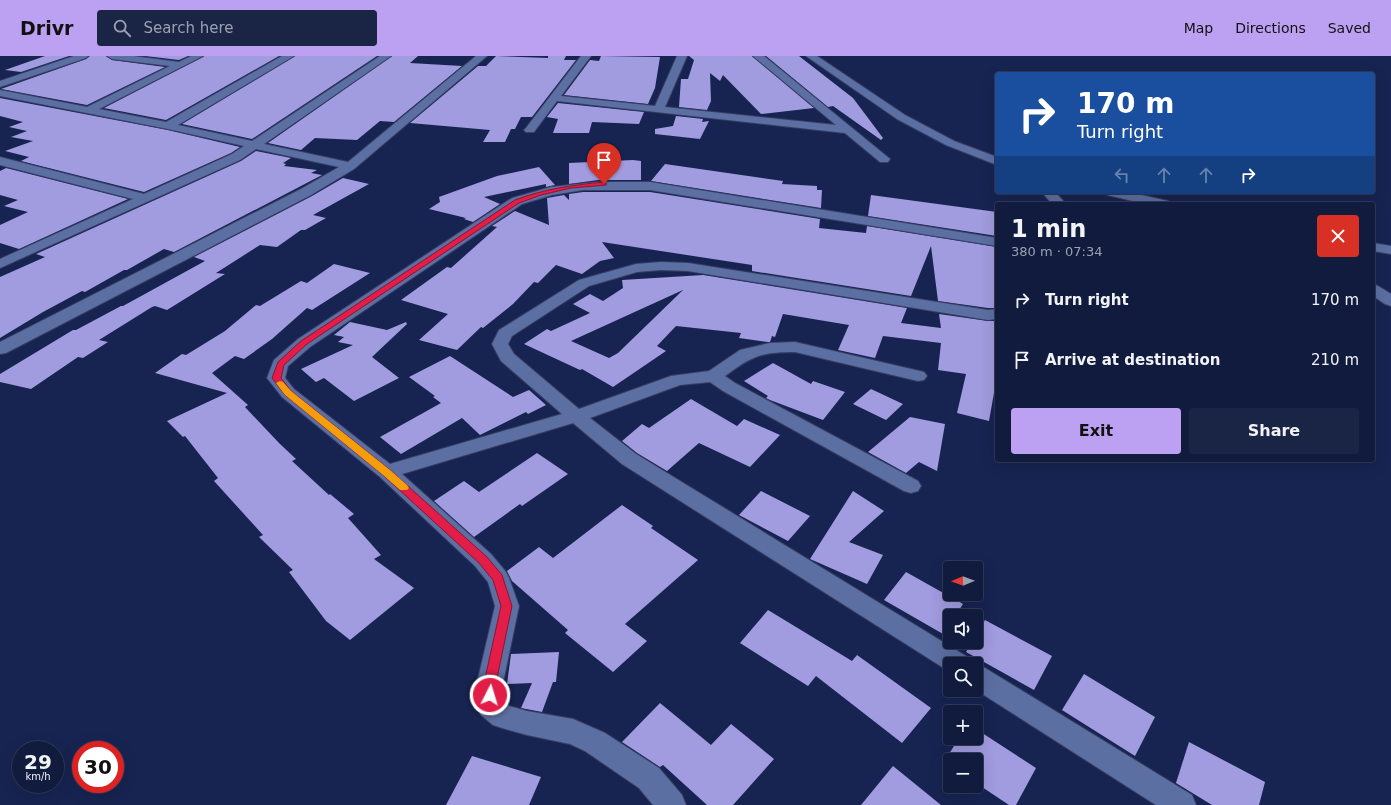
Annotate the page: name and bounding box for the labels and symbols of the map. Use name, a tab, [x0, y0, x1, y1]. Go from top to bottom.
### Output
pin	[587, 143, 621, 184]
north arrow	[943, 561, 983, 601]
position arrow	[469, 674, 511, 716]
speed limit sign: 30	[72, 741, 124, 793]

